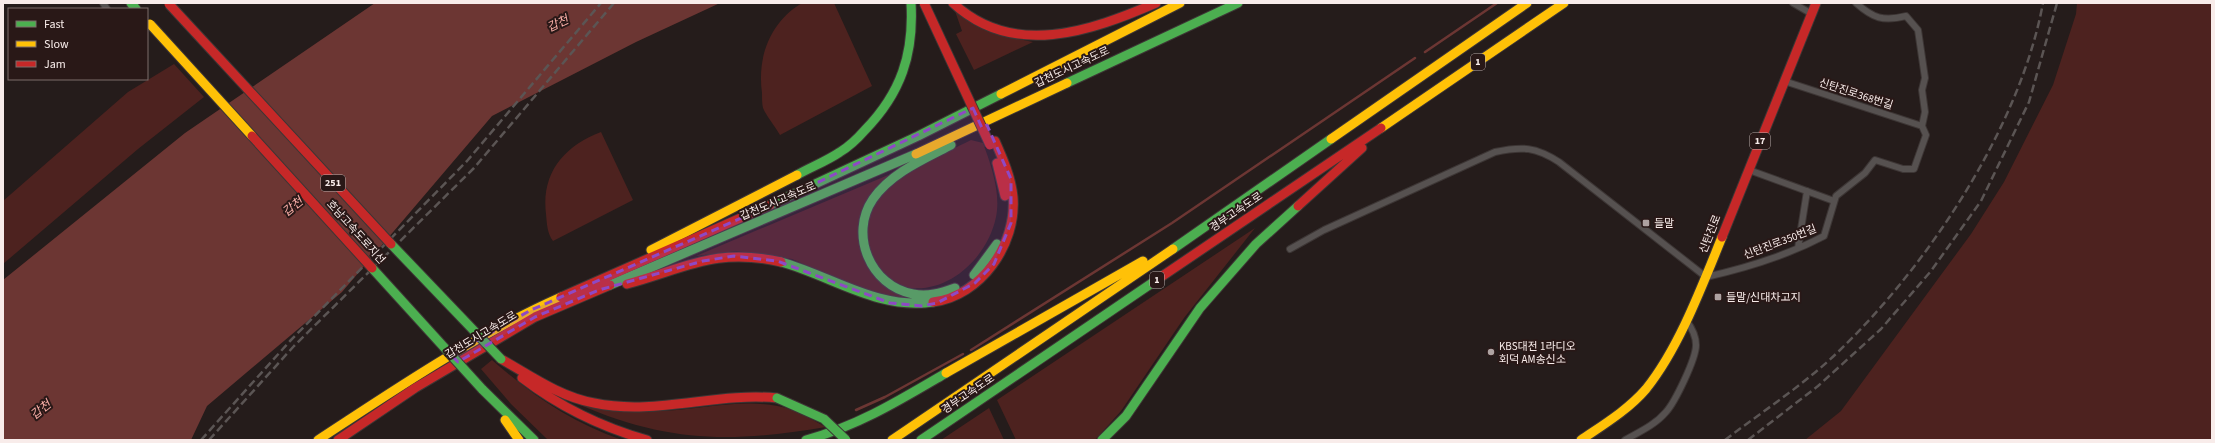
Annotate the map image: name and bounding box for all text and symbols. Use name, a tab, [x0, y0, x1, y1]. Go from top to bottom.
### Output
legend	[8, 8, 148, 80]
water label: 갑천	[544, 11, 573, 36]
text: Fast	[44, 16, 64, 33]
text: Slow	[44, 36, 69, 53]
street label: 갑천도시고속도로	[1032, 43, 1112, 91]
road number: 1	[1471, 54, 1485, 70]
text: Jam	[44, 56, 66, 73]
street label: 신탄진로368번길	[1817, 75, 1895, 113]
road number: 17	[1750, 133, 1770, 149]
road number: 251	[321, 175, 345, 191]
street label: 갑천도시고속도로	[738, 178, 818, 224]
street label: 경부고속도로	[1207, 189, 1265, 235]
water label: 갑천	[279, 192, 308, 221]
street label: 호남고속도로지선	[323, 197, 389, 267]
street label: 신탄진로	[1695, 212, 1725, 256]
place label: 들말	[1654, 216, 1674, 231]
marker: 들말	[1641, 218, 1651, 228]
street label: 신탄진로350번길	[1741, 221, 1819, 263]
road number: 1	[1150, 272, 1164, 288]
place label: 들말/신대차고지	[1726, 290, 1801, 305]
marker: 들말/신대차고지	[1713, 292, 1723, 302]
street label: 갑천도시고속도로	[442, 308, 520, 362]
place label: KBS대전 1라디오 회덕 AM송신소	[1499, 339, 1576, 367]
marker: KBS대전 1라디오 회덕 AM송신소	[1486, 347, 1496, 357]
street label: 경부고속도로	[939, 371, 997, 417]
water label: 갑천	[27, 395, 56, 424]

